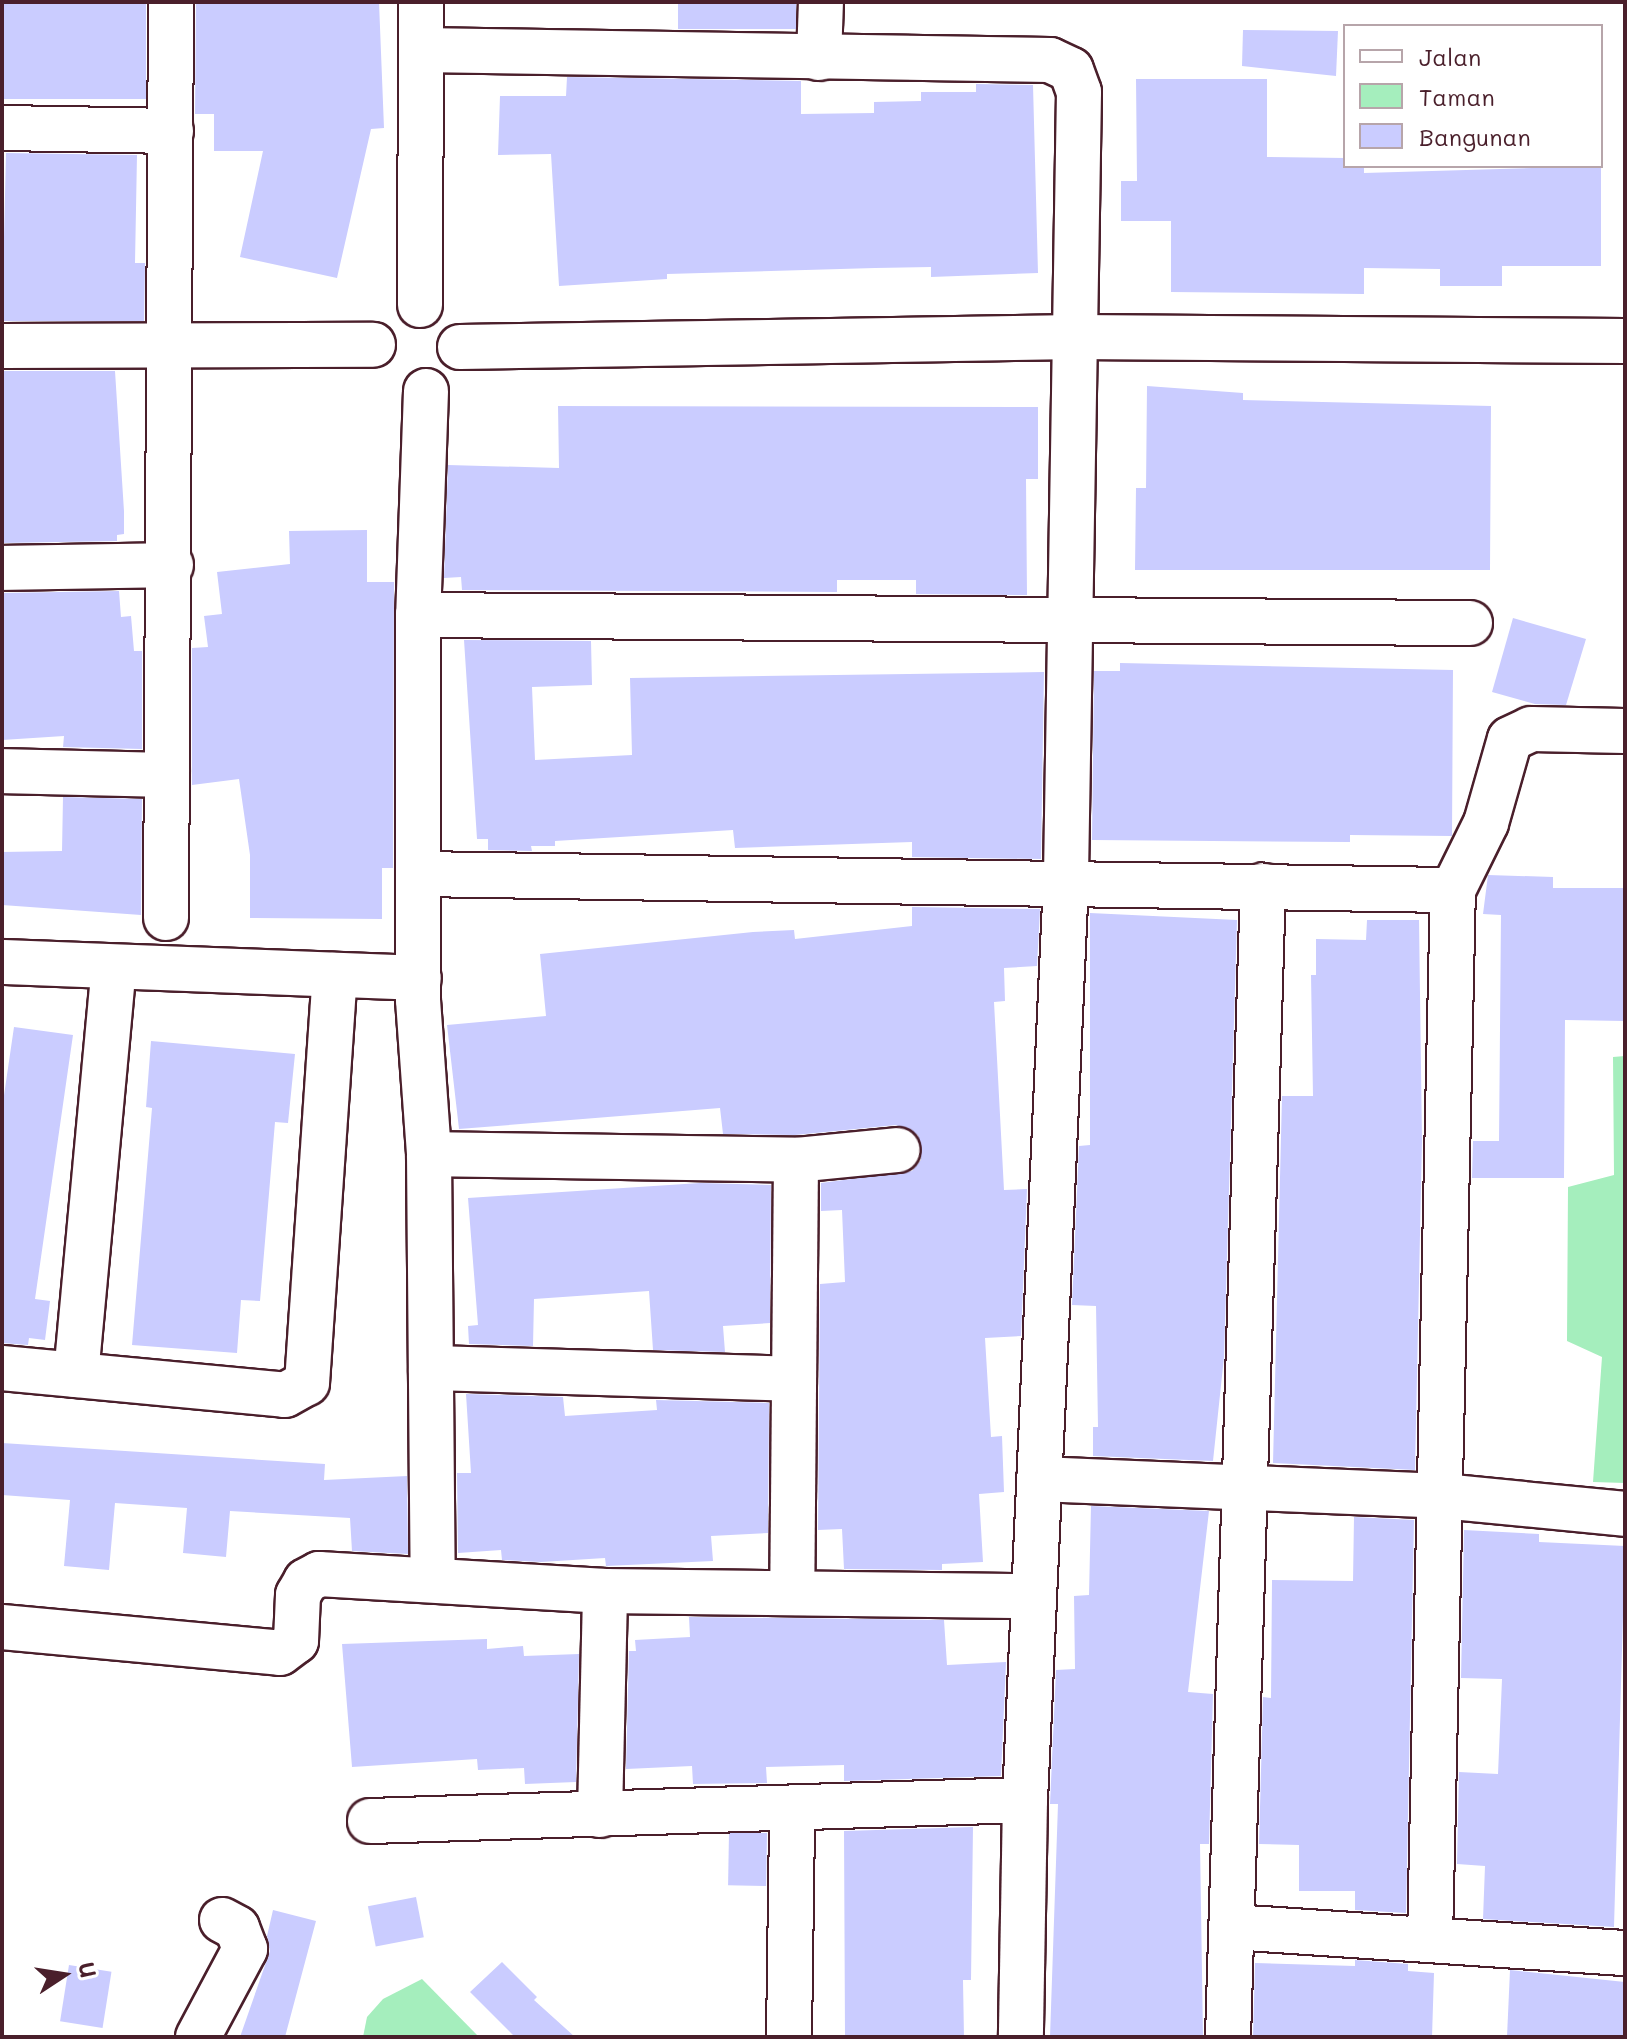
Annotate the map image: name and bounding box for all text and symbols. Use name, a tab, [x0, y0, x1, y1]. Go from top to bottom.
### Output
legend	[1343, 24, 1603, 168]
text: Jalan	[1419, 41, 1481, 72]
text: Taman	[1419, 81, 1495, 112]
text: Bangunan	[1419, 121, 1531, 152]
north arrow	[24, 1935, 104, 2015]
text: U	[72, 1959, 104, 1981]

